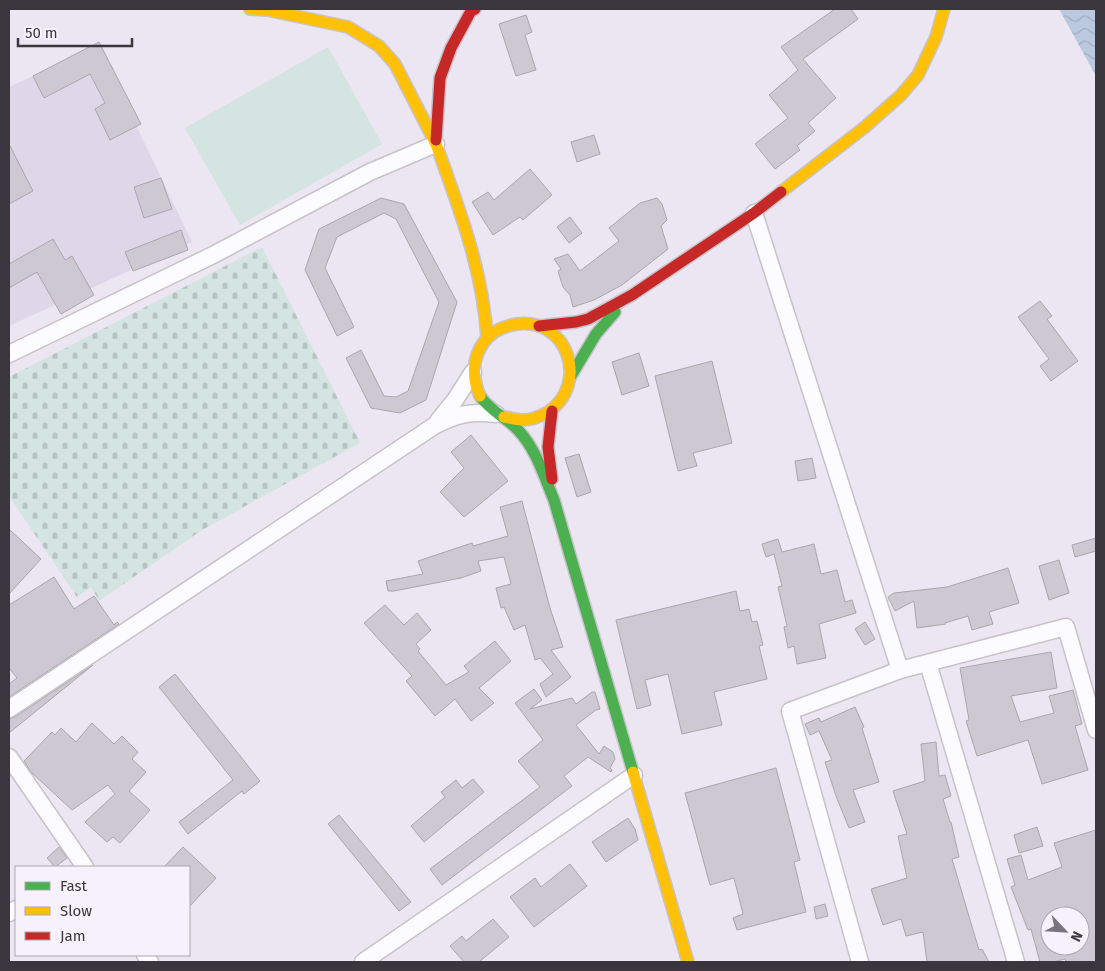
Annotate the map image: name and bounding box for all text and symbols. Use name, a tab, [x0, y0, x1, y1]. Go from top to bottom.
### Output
scale bar	[18, 15, 131, 47]
text: 50 m	[25, 24, 58, 42]
legend	[15, 866, 190, 956]
text: Fast	[60, 877, 87, 895]
text: Slow	[60, 902, 92, 920]
north arrow	[1040, 906, 1090, 956]
text: Jam	[60, 927, 86, 945]
text: N	[1067, 928, 1086, 944]

